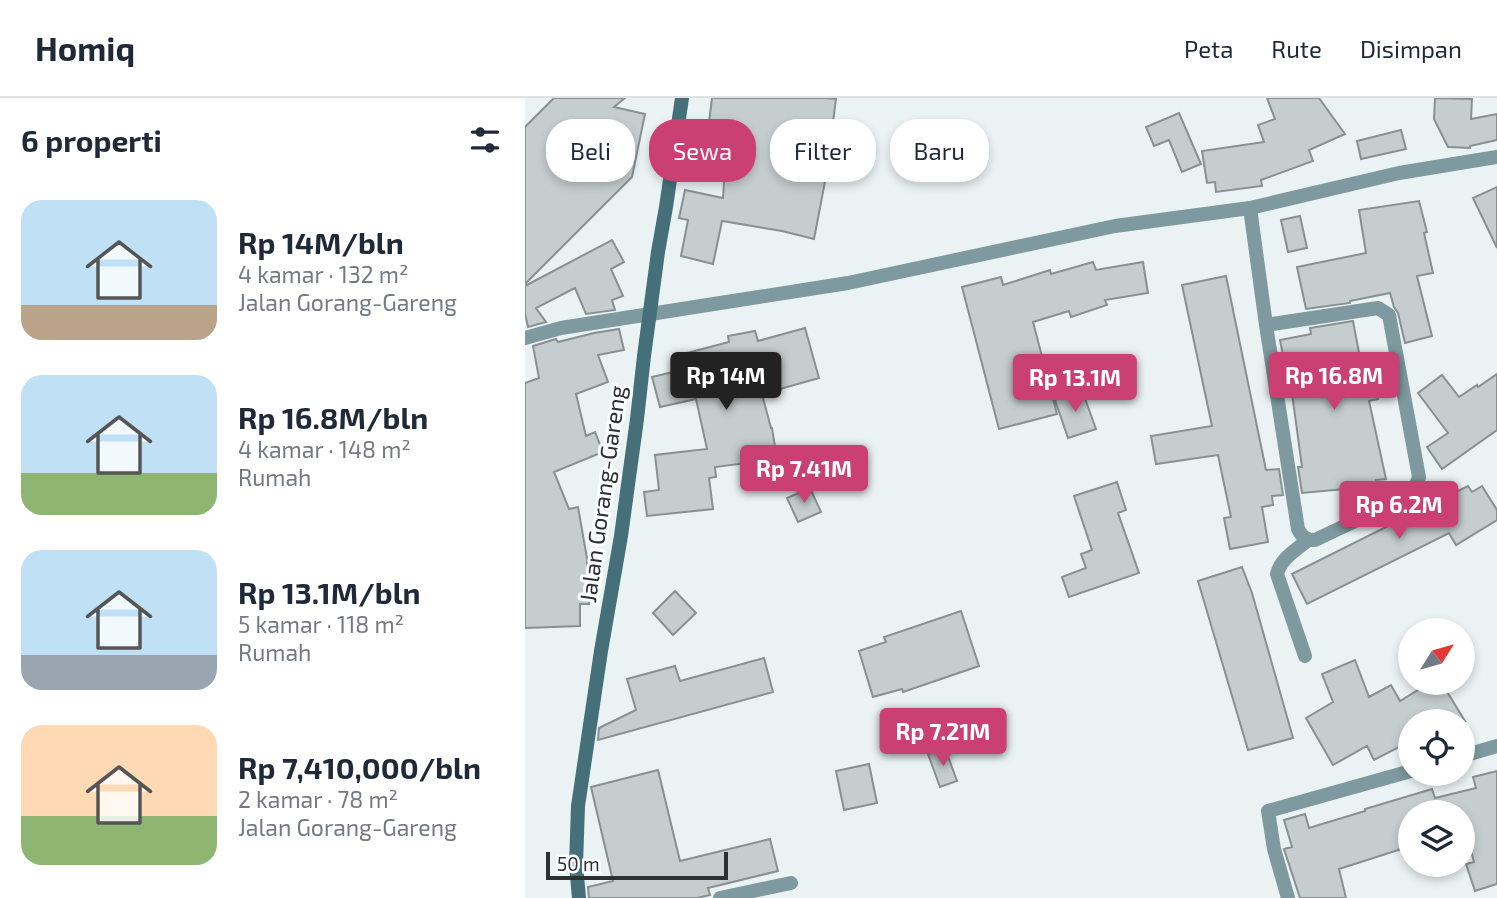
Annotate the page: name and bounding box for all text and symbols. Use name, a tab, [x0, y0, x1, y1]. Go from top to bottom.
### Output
text: Homiq	[35, 28, 135, 68]
text: Peta	[1184, 34, 1233, 63]
text: Rute	[1271, 34, 1322, 63]
text: Disimpan	[1360, 34, 1462, 63]
chip: Beli	[546, 119, 635, 182]
chip: Sewa	[649, 119, 756, 182]
chip: Filter	[770, 119, 876, 182]
chip: Baru	[890, 119, 989, 182]
icon: filters	[466, 121, 504, 159]
text: 6 properti	[21, 122, 162, 158]
text: Rp 14M/bln	[238, 224, 404, 260]
icon: home	[77, 228, 161, 312]
text: 4 kamar · 132 m²	[238, 260, 408, 288]
text: Jalan Gorang-Gareng	[238, 288, 457, 316]
pin: Rp 14M	[669, 352, 783, 412]
pin: Rp 16.8M	[1262, 352, 1406, 412]
pin: Rp 13.1M	[1003, 354, 1147, 414]
text: Rp 14M	[686, 361, 766, 389]
text: Rp 16.8M	[1285, 361, 1383, 389]
text: Rp 13.1M	[1029, 363, 1121, 391]
street label: Jalan Gorang-Gareng	[573, 384, 631, 604]
text: Rp 16.8M/bln	[238, 399, 428, 435]
icon: home	[77, 403, 161, 487]
text: 4 kamar · 148 m²	[238, 435, 411, 463]
pin: Rp 7.41M	[732, 446, 876, 505]
text: Rp 7.41M	[756, 454, 852, 482]
text: Rumah	[238, 463, 311, 491]
pin: Rp 6.2M	[1334, 482, 1464, 541]
text: Rp 6.2M	[1355, 490, 1443, 518]
text: Rp 13.1M/bln	[238, 574, 421, 610]
icon: home	[77, 578, 161, 662]
text: 5 kamar · 118 m²	[238, 610, 404, 638]
north arrow	[1398, 618, 1475, 695]
map controls	[1398, 618, 1475, 877]
text: Rumah	[238, 638, 311, 666]
pin: Rp 7.21M	[871, 708, 1015, 768]
button: locate	[1398, 709, 1475, 786]
text: Rp 7.21M	[896, 717, 990, 745]
text: Rp 7,410,000/bln	[238, 749, 481, 785]
icon: home	[77, 753, 161, 837]
text: 2 kamar · 78 m²	[238, 785, 398, 813]
button: layers	[1398, 800, 1475, 877]
text: Jalan Gorang-Gareng	[238, 813, 457, 841]
scale bar	[546, 849, 728, 881]
text: 50 m	[557, 852, 600, 875]

